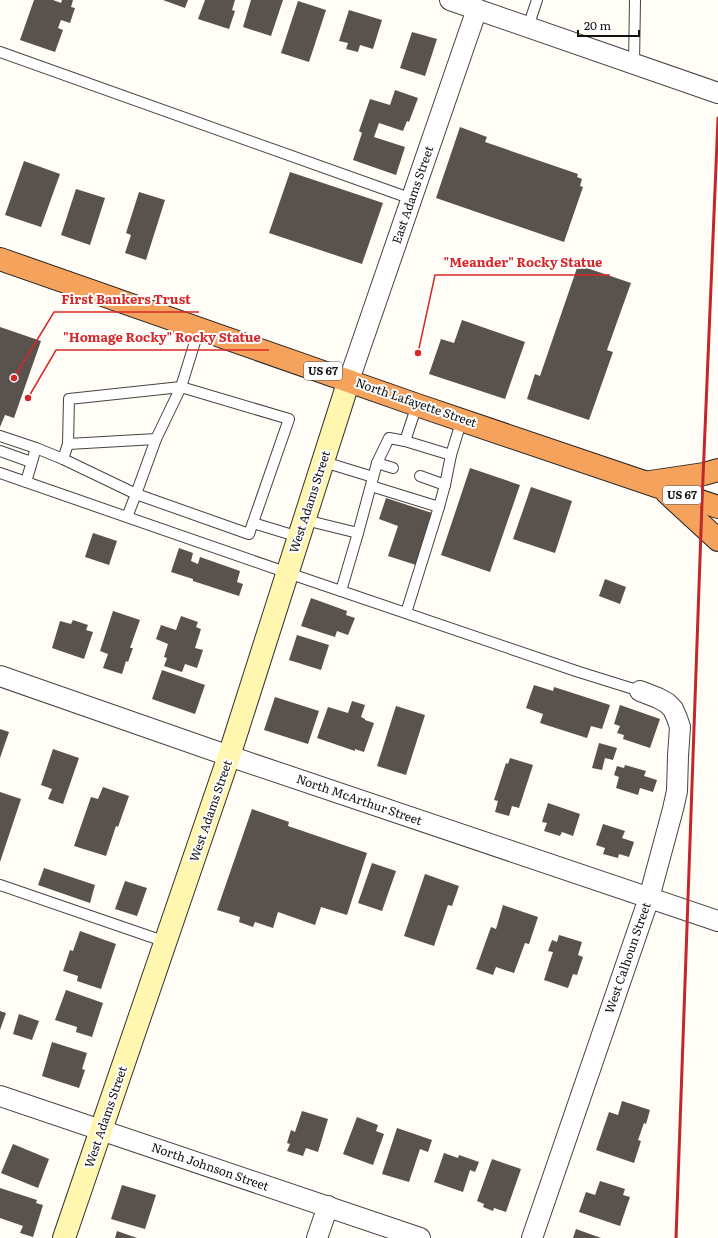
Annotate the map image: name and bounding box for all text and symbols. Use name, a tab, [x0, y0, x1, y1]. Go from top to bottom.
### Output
scale bar	[578, 12, 639, 38]
text: 20 m	[584, 16, 611, 34]
street label: East Adams Street	[387, 143, 437, 246]
callout: "Meander" Rocky Statue	[435, 250, 610, 275]
text: "Meander" Rocky Statue	[444, 252, 602, 271]
callout: First Bankers Trust	[54, 287, 199, 312]
text: First Bankers Trust	[61, 289, 191, 308]
callout: "Homage Rocky" Rocky Statue	[56, 325, 269, 350]
text: "Homage Rocky" Rocky Statue	[63, 327, 261, 346]
road number: US 67	[304, 362, 342, 380]
street label: North Lafayette Street	[353, 373, 479, 431]
street label: West Adams Street	[284, 448, 334, 555]
road number: US 67	[663, 486, 701, 504]
street label: West Adams Street	[184, 757, 236, 864]
street label: North McArthur Street	[294, 769, 425, 829]
street label: West Calhoun Street	[600, 900, 655, 1016]
street label: West Adams Street	[79, 1063, 131, 1170]
street label: North Johnson Street	[149, 1138, 272, 1195]

